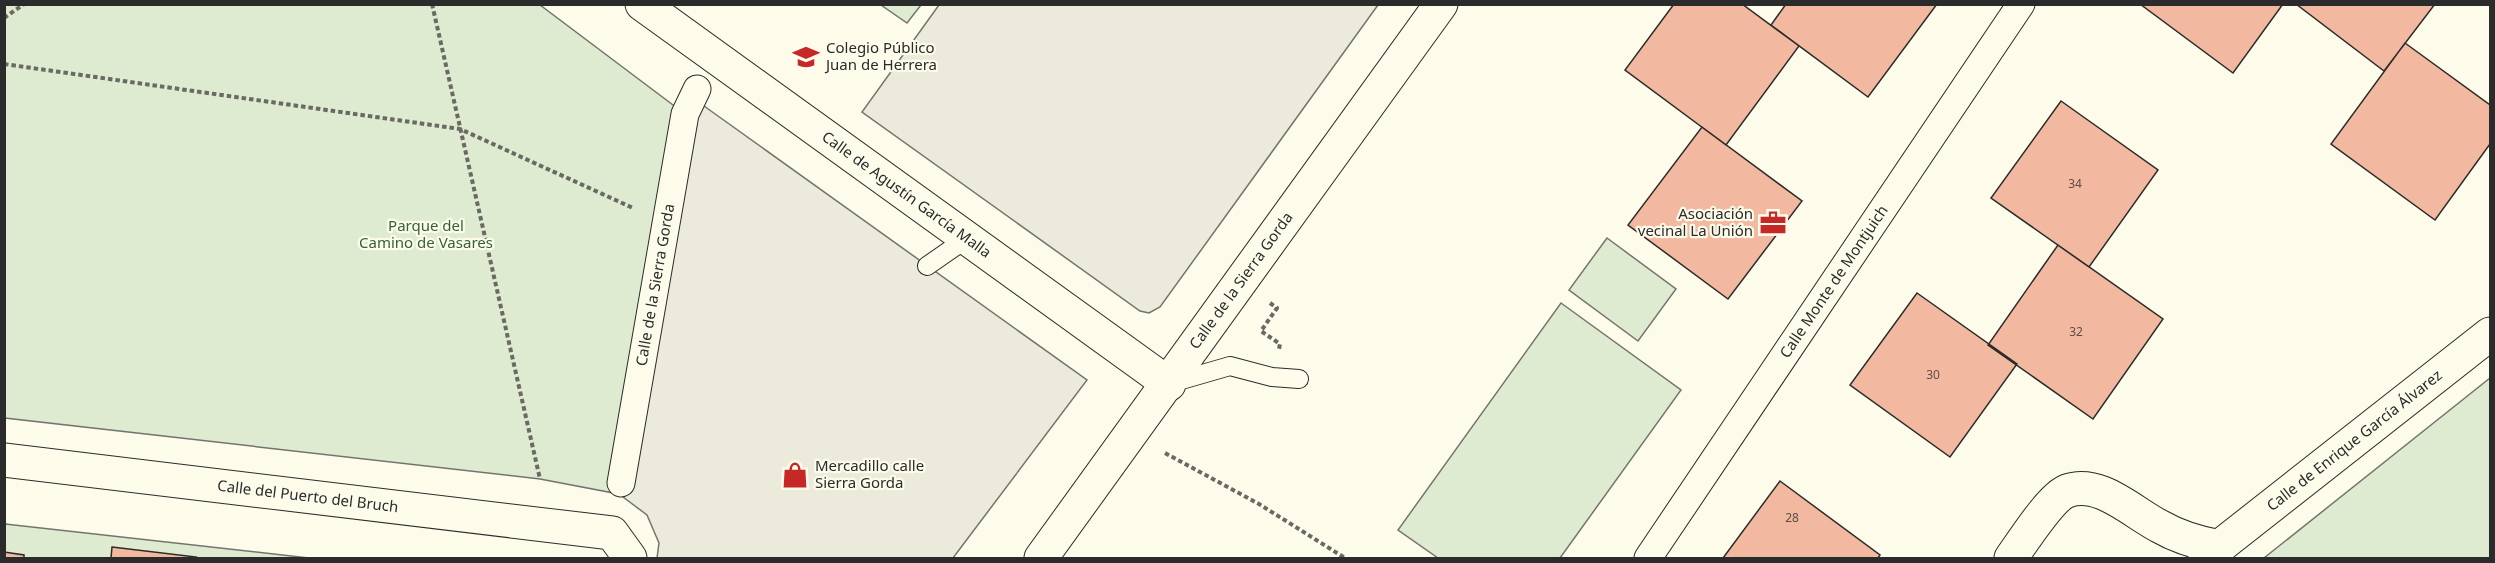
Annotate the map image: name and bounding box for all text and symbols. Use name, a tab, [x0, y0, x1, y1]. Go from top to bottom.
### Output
place label: Colegio Público Juan de Herrera	[824, 37, 937, 74]
school or university icon: Colegio Público Juan de Herrera	[791, 42, 821, 72]
street label: Calle de Agustín García Malla	[818, 126, 996, 262]
house number: 34	[2068, 175, 2082, 192]
street label: Calle Monte de Montjuich	[1775, 201, 1892, 362]
street label: Calle de la Sierra Gorda	[630, 202, 678, 368]
place label: Asociación vecinal La Unión	[1638, 203, 1753, 240]
street label: Calle de la Sierra Gorda	[1184, 208, 1297, 353]
office icon: Asociación vecinal La Unión	[1758, 208, 1788, 238]
park label: Parque del Camino de Vasares	[359, 215, 493, 252]
house number: 32	[2069, 323, 2083, 340]
street label: Calle de Enrique García Álvarez	[2262, 365, 2446, 515]
house number: 30	[1926, 366, 1940, 383]
place label: Mercadillo calle Sierra Gorda	[815, 455, 924, 492]
shop icon: Mercadillo calle Sierra Gorda	[780, 460, 810, 490]
street label: Calle del Puerto del Bruch	[216, 475, 400, 516]
house number: 28	[1785, 509, 1799, 526]

